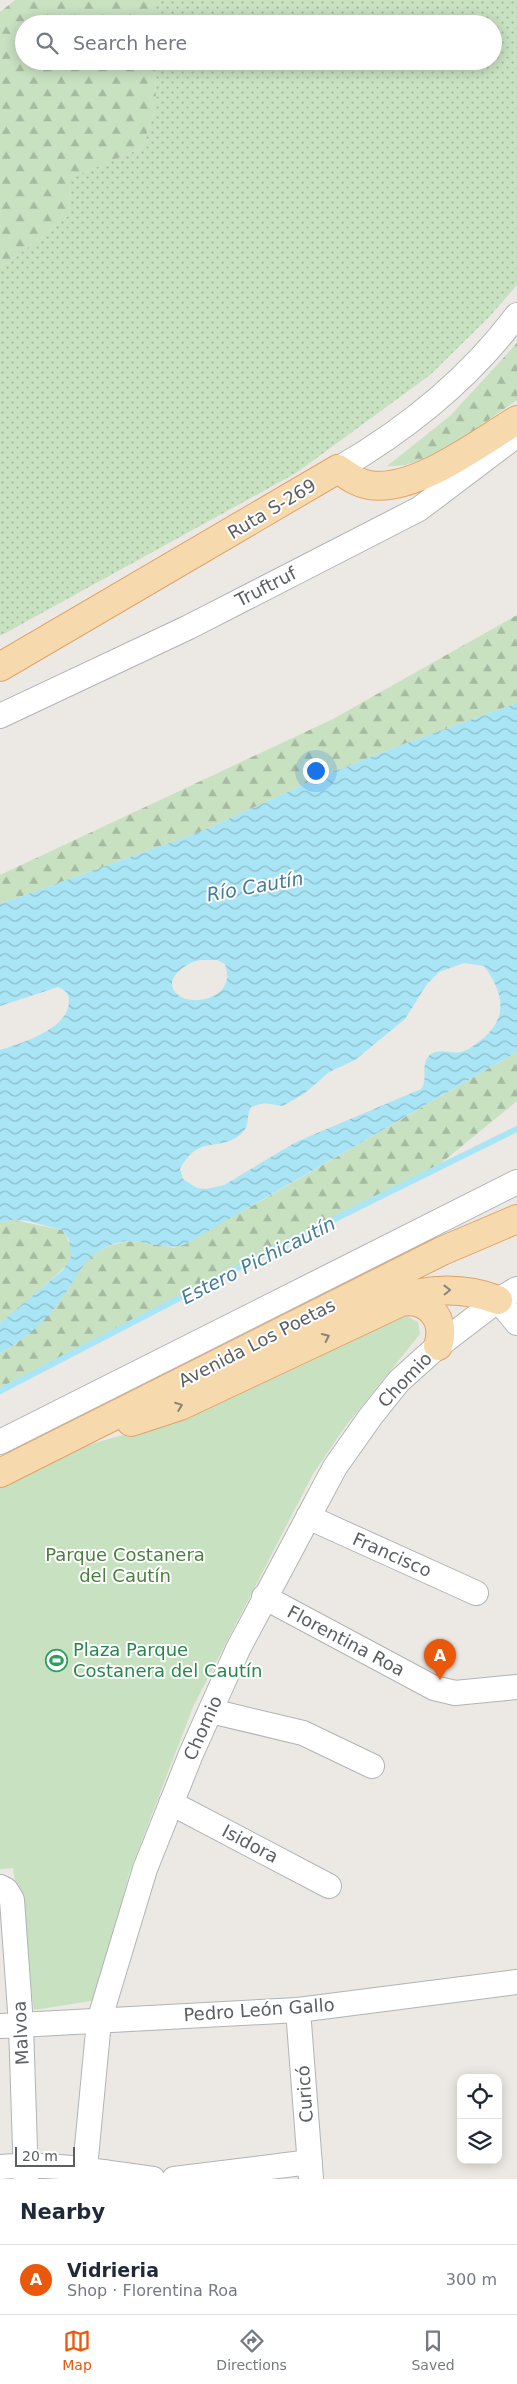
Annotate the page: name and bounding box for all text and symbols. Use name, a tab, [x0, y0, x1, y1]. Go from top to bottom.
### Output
search box	[15, 15, 502, 70]
icon: search	[33, 29, 61, 57]
text: Search here	[73, 32, 187, 54]
street label: Ruta S-269	[224, 474, 320, 543]
street label: Truftruf	[231, 562, 300, 611]
your location	[303, 758, 329, 784]
water label: Río Cautín	[205, 867, 305, 905]
water label: Estero Pichicautín	[177, 1212, 339, 1308]
one-way arrow	[443, 1285, 451, 1295]
street label: Avenida Los Poetas	[175, 1294, 339, 1391]
one-way arrow	[321, 1333, 330, 1343]
street label: Chomio	[373, 1348, 436, 1412]
one-way arrow	[174, 1402, 183, 1412]
street label: Francisco	[350, 1528, 435, 1581]
park label: Parque Costanera del Cautín	[45, 1544, 205, 1586]
street label: Florentina Roa	[284, 1601, 408, 1680]
place label: Plaza Parque Costanera del Cautín	[73, 1639, 262, 1681]
pin: A	[424, 1639, 456, 1680]
sports icon: Plaza Parque Costanera del Cautín	[45, 1648, 69, 1672]
street label: Chomio	[179, 1692, 226, 1763]
street label: Isidora	[219, 1820, 282, 1867]
street label: Pedro León Gallo	[183, 1994, 335, 2025]
street label: Malvoa	[8, 2000, 33, 2066]
street label: Curicó	[292, 2065, 317, 2123]
map controls	[457, 2074, 502, 2164]
button: locate	[457, 2074, 502, 2119]
button: layers	[457, 2119, 502, 2164]
scale bar	[15, 2144, 75, 2167]
text: 20 m	[22, 2148, 58, 2164]
text: Nearby	[20, 2200, 105, 2224]
text: Vidrieria	[67, 2259, 159, 2281]
text: A	[30, 2270, 42, 2289]
text: 300 m	[446, 2270, 497, 2289]
text: Shop · Florentina Roa	[67, 2281, 238, 2300]
tab: Map	[62, 2327, 92, 2373]
tab: Directions	[216, 2327, 287, 2373]
tab: Saved	[411, 2327, 455, 2373]

